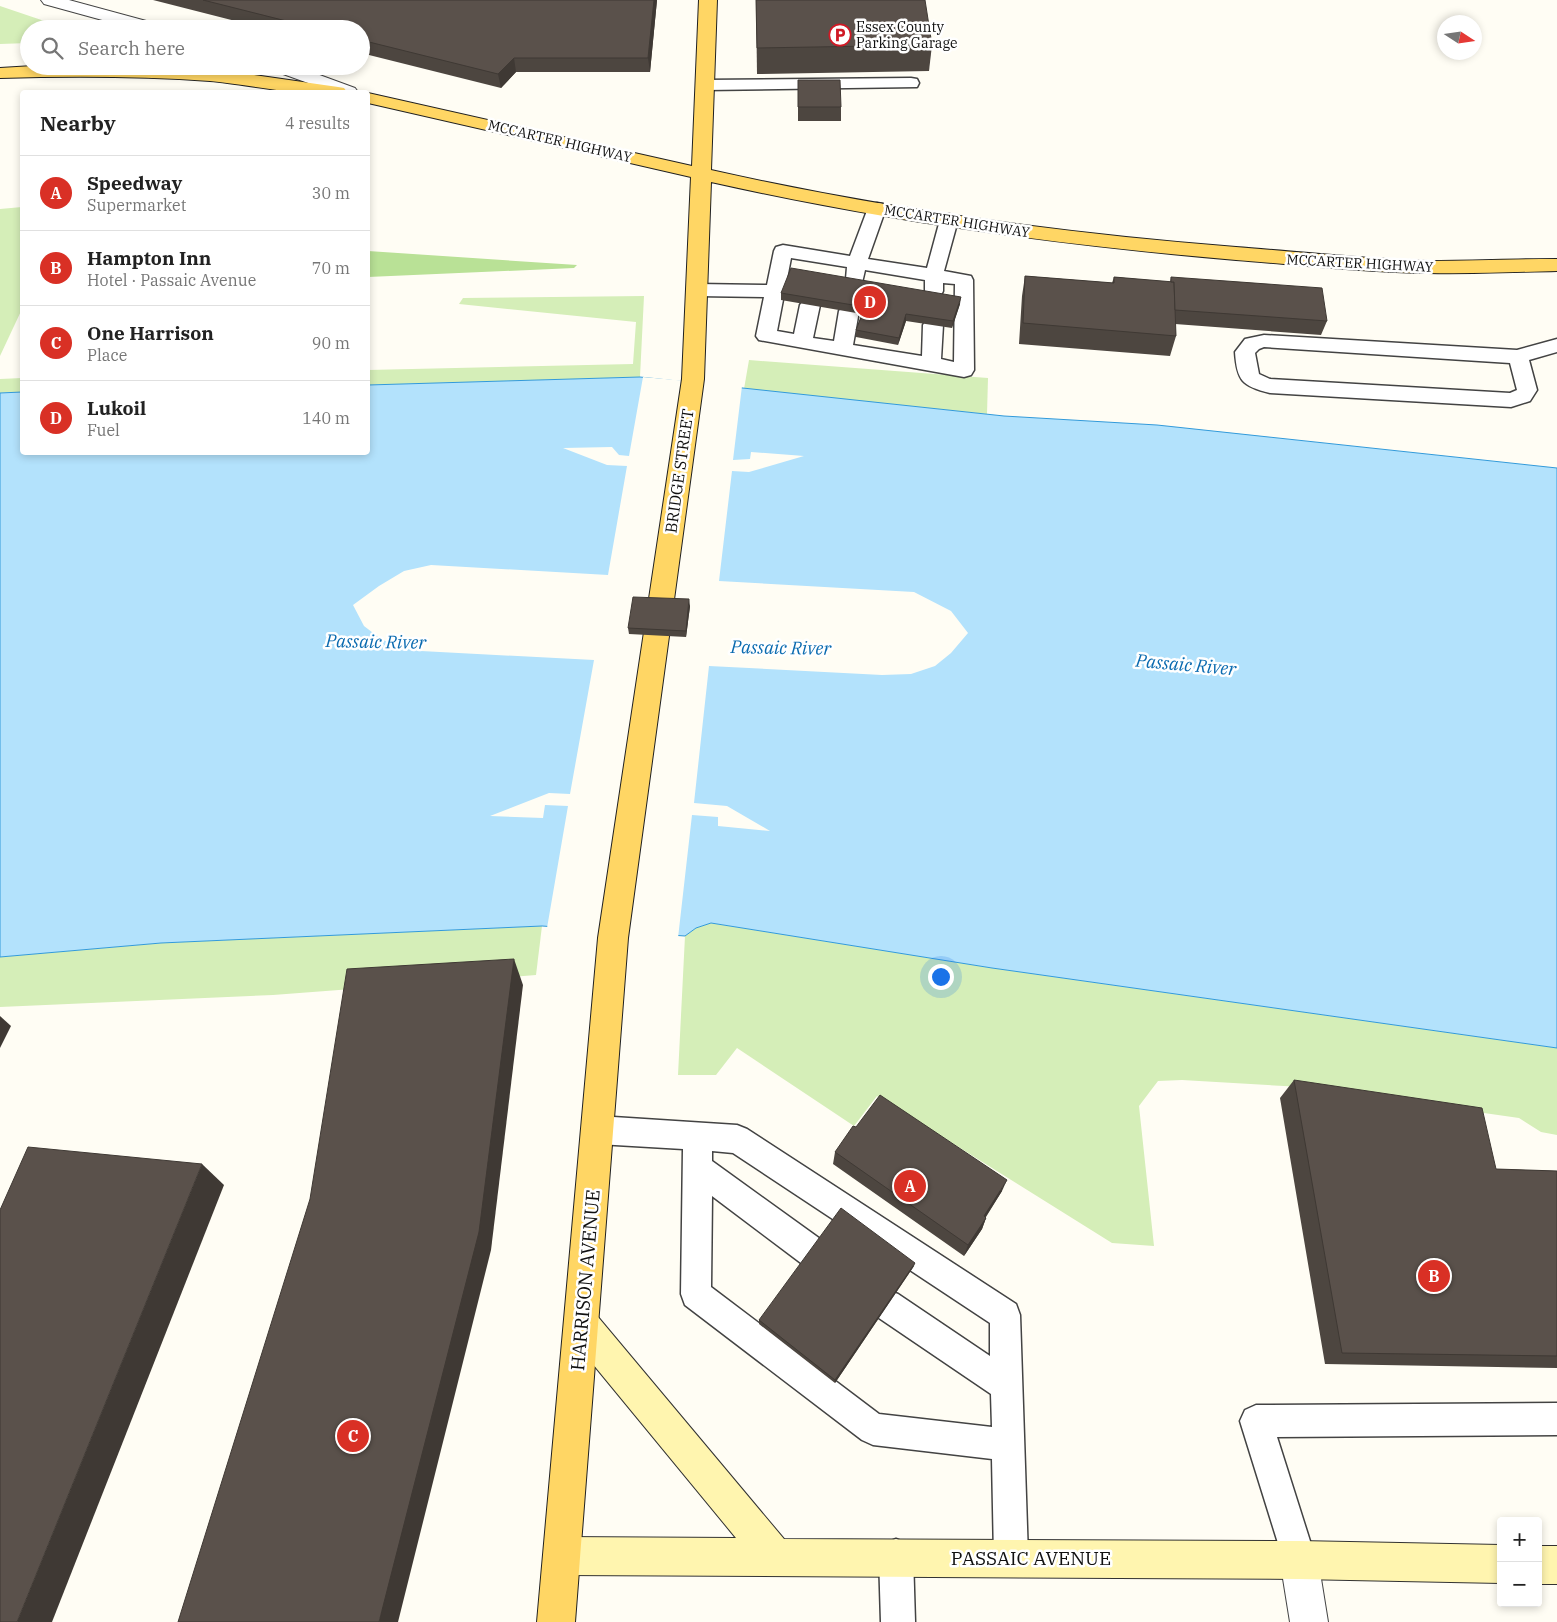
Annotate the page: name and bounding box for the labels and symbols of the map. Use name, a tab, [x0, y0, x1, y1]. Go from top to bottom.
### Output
north arrow	[1437, 15, 1482, 60]
place label: Essex County Parking Garage	[856, 18, 957, 52]
parking icon: Essex County Parking Garage	[828, 23, 852, 47]
street label: MCCARTER HIGHWAY	[486, 116, 634, 166]
street label: MCCARTER HIGHWAY	[883, 201, 1031, 241]
street label: MCCARTER HIGHWAY	[1286, 250, 1434, 276]
pin: D	[854, 283, 886, 321]
street label: BRIDGE STREET	[660, 408, 698, 534]
water label: Passaic River	[325, 629, 428, 654]
water label: Passaic River	[730, 635, 833, 660]
water label: Passaic River	[1134, 649, 1238, 680]
your location	[928, 964, 954, 990]
pin: A	[894, 1167, 926, 1205]
street label: HARRISON AVENUE	[565, 1188, 605, 1372]
pin: B	[1418, 1257, 1450, 1295]
pin: C	[337, 1417, 369, 1455]
street label: PASSAIC AVENUE	[951, 1546, 1111, 1570]

